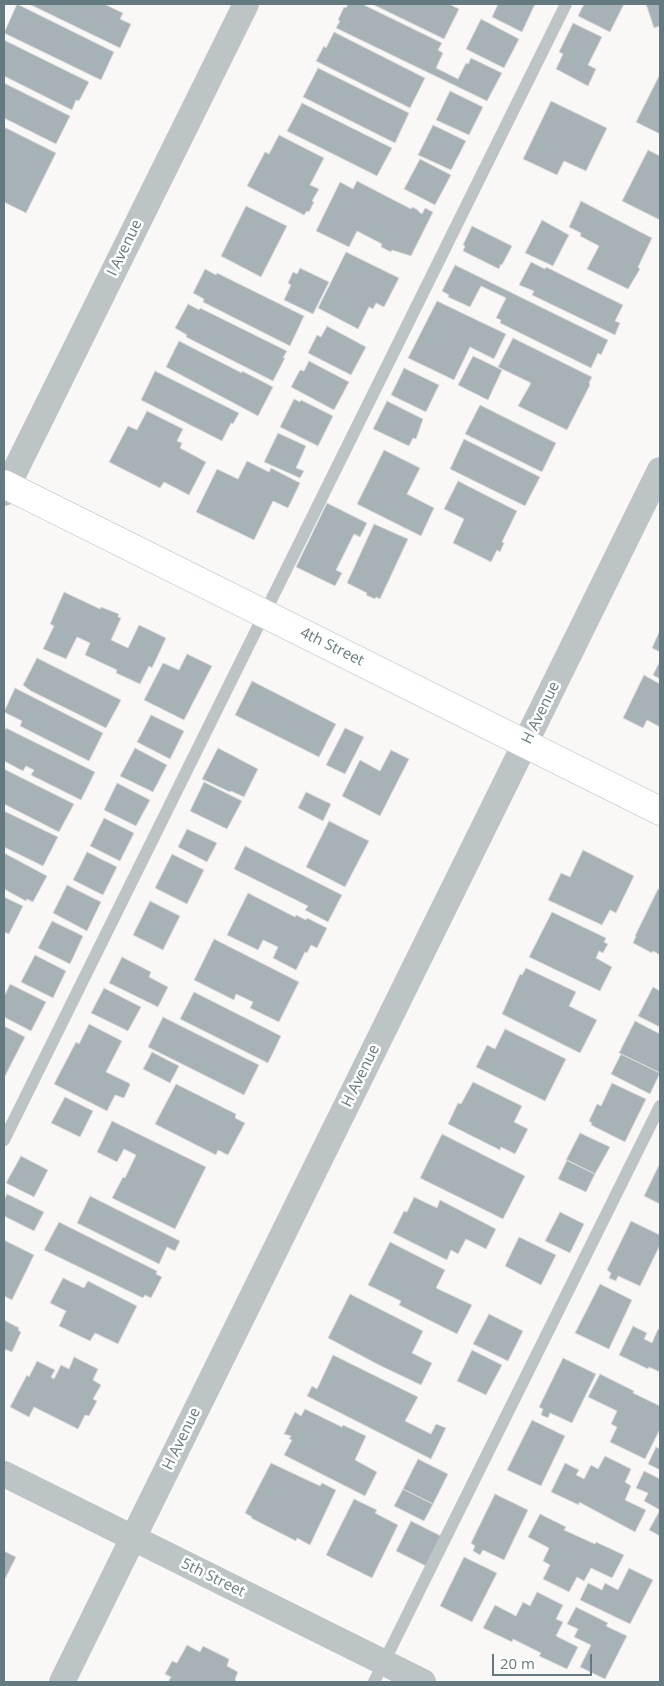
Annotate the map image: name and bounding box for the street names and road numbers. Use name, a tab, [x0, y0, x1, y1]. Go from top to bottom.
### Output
street label: I Avenue	[104, 217, 146, 279]
street label: 4th Street	[297, 624, 367, 670]
street label: H Avenue	[518, 679, 564, 747]
street label: H Avenue	[338, 1042, 384, 1110]
street label: H Avenue	[159, 1405, 205, 1473]
street label: 5th Street	[178, 1555, 248, 1601]

